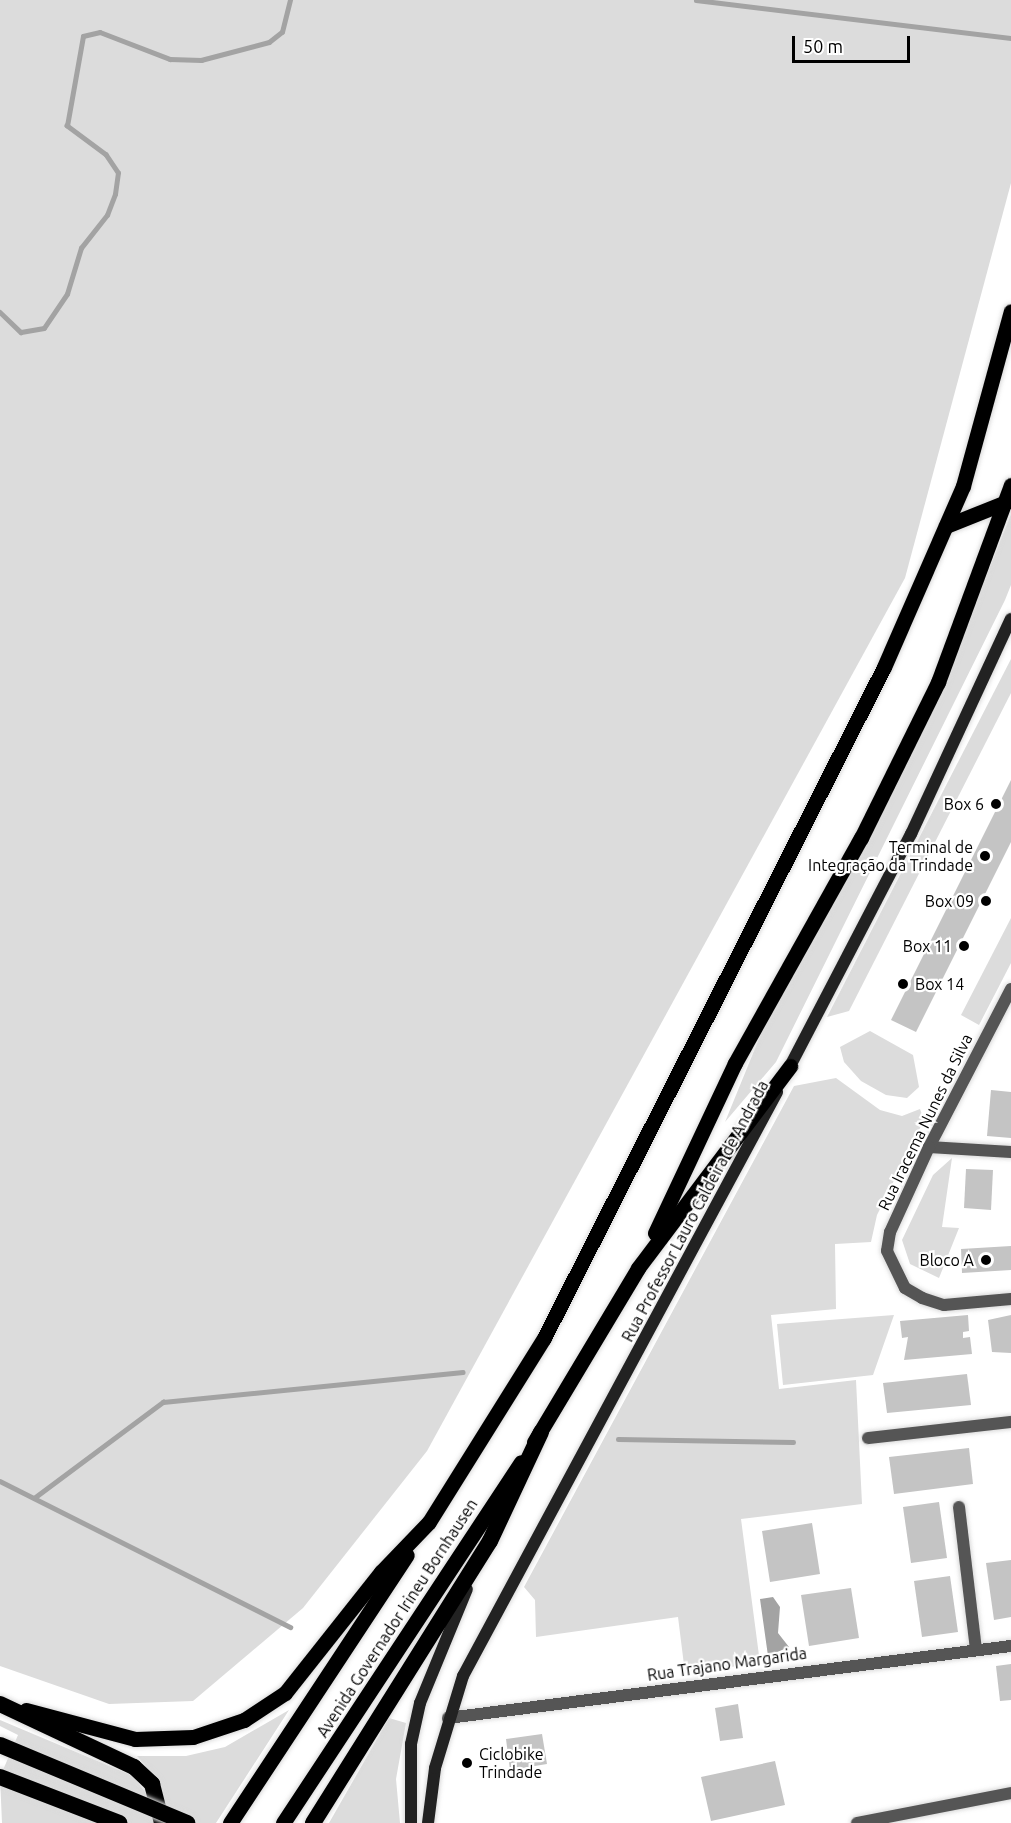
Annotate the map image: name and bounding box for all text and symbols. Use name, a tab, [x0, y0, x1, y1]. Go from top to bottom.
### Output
scale bar	[795, 24, 914, 62]
text: 50 m	[803, 36, 843, 56]
place label: Box 6	[944, 794, 984, 814]
marker: Box 6	[989, 797, 1003, 811]
place label: Terminal de Integração da Trindade	[808, 837, 973, 875]
marker: Terminal de Integração da Trindade	[978, 849, 992, 863]
place label: Box 09	[925, 891, 974, 911]
marker: Box 09	[979, 894, 993, 908]
place label: Box 11	[903, 936, 952, 956]
marker: Box 11	[957, 939, 971, 953]
place label: Box 14	[915, 974, 964, 994]
marker: Box 14	[896, 977, 910, 991]
street label: Rua Iracema Nunes da Silva	[874, 1031, 976, 1213]
street label: Rua Professor Lauro Caldeira de Andrada	[618, 1077, 772, 1345]
place label: Bloco A	[919, 1250, 974, 1270]
marker: Bloco A	[979, 1253, 993, 1267]
street label: Avenida Governador Irineu Bornhausen	[313, 1495, 481, 1741]
street label: Rua Trajano Margarida	[646, 1643, 808, 1685]
place label: Ciclobike Trindade	[479, 1744, 544, 1782]
marker: Ciclobike Trindade	[460, 1756, 474, 1770]

